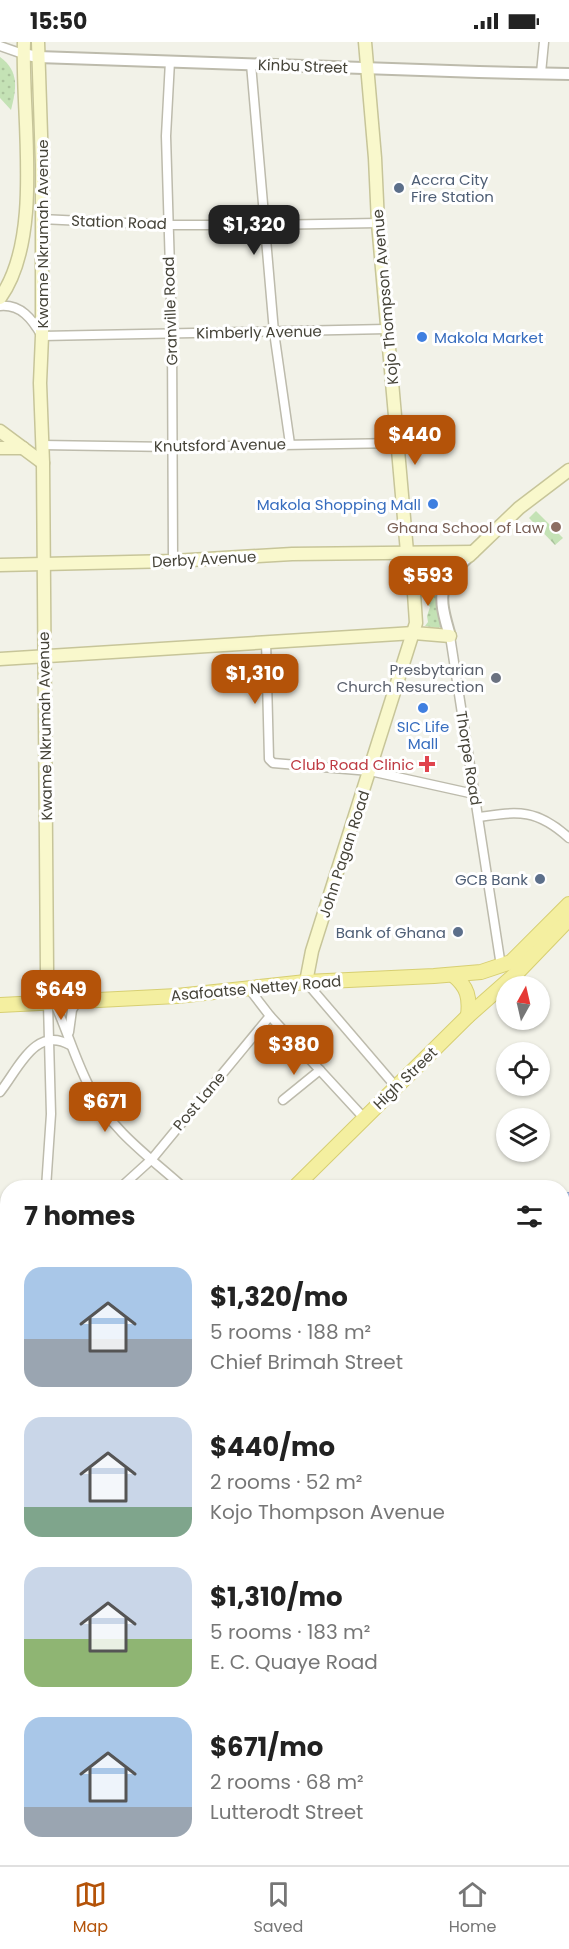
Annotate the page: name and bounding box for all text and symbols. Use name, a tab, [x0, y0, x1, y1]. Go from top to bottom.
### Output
text: 15:50	[30, 6, 87, 37]
street label: Kinbu Street	[258, 54, 348, 78]
street label: Kwame Nkrumah Avenue	[32, 139, 53, 329]
place label: Accra City Fire Station	[411, 169, 494, 207]
marker: Accra City Fire Station	[392, 181, 406, 195]
pin: $1,320	[205, 205, 303, 256]
street label: Kojo Thompson Avenue	[367, 208, 403, 386]
street label: Station Road	[71, 210, 167, 234]
text: $1,320	[223, 210, 285, 238]
street label: Granville Road	[158, 256, 182, 366]
street label: Kimberly Avenue	[196, 320, 322, 344]
place label: Makola Market	[434, 327, 543, 348]
marker: Makola Market	[415, 330, 429, 344]
pin: $440	[379, 415, 451, 466]
text: $440	[388, 420, 442, 448]
street label: Knutsford Avenue	[154, 433, 286, 457]
place label: Makola Shopping Mall	[257, 494, 421, 515]
marker: Makola Shopping Mall	[426, 497, 440, 511]
place label: Ghana School of Law	[387, 517, 545, 538]
marker: Ghana School of Law	[549, 520, 563, 534]
street label: Derby Avenue	[151, 546, 257, 572]
pin: $593	[392, 556, 464, 607]
text: $593	[403, 561, 453, 589]
street label: Kwame Nkrumah Avenue	[33, 631, 57, 821]
pin: $1,310	[206, 654, 304, 705]
text: $1,310	[225, 659, 285, 687]
place label: Presbytarian Church Resurection	[337, 659, 484, 697]
marker: Presbytarian Church Resurection	[489, 671, 503, 685]
marker: SIC Life Mall	[416, 701, 430, 715]
street label: Thorpe Road	[451, 709, 487, 807]
place label: SIC Life Mall	[397, 716, 449, 754]
place label: Club Road Clinic	[291, 754, 414, 775]
marker: Club Road Clinic	[418, 755, 436, 773]
street label: John Pagan Road	[314, 788, 374, 920]
place label: GCB Bank	[455, 869, 528, 890]
marker: GCB Bank	[533, 872, 547, 886]
place label: Bank of Ghana	[336, 922, 446, 943]
marker: Bank of Ghana	[451, 925, 465, 939]
pin: $649	[25, 970, 97, 1021]
street label: Asafoatse Nettey Road	[170, 970, 342, 1006]
text: $649	[35, 975, 87, 1003]
north arrow	[496, 976, 550, 1030]
map controls	[496, 976, 550, 1162]
pin: $380	[258, 1025, 330, 1076]
text: $380	[268, 1030, 320, 1058]
street label: High Street	[368, 1042, 442, 1114]
button: locate	[496, 1042, 550, 1096]
street label: Post Lane	[168, 1067, 230, 1135]
pin: $671	[69, 1082, 141, 1133]
text: $671	[83, 1087, 127, 1115]
button: layers	[496, 1108, 550, 1162]
text: 7 homes	[24, 1198, 136, 1234]
icon: filters	[513, 1200, 546, 1233]
text: $1,320/mo	[210, 1279, 348, 1315]
icon: home	[72, 1291, 144, 1363]
text: 5 rooms · 188 m²	[210, 1318, 371, 1346]
text: Chief Brimah Street	[210, 1348, 403, 1376]
text: $440/mo	[210, 1429, 335, 1465]
icon: home	[72, 1441, 144, 1513]
text: 2 rooms · 52 m²	[210, 1468, 362, 1496]
text: Kojo Thompson Avenue	[210, 1498, 445, 1526]
text: $1,310/mo	[210, 1579, 343, 1615]
icon: home	[72, 1591, 144, 1663]
text: 5 rooms · 183 m²	[210, 1618, 370, 1646]
text: E. C. Quaye Road	[210, 1648, 378, 1676]
text: $671/mo	[210, 1729, 323, 1765]
icon: home	[72, 1741, 144, 1813]
text: 2 rooms · 68 m²	[210, 1768, 364, 1796]
text: Lutterodt Street	[210, 1798, 363, 1826]
tab: Map	[73, 1878, 108, 1939]
tab: Saved	[253, 1878, 303, 1939]
tab: Home	[449, 1878, 496, 1939]

